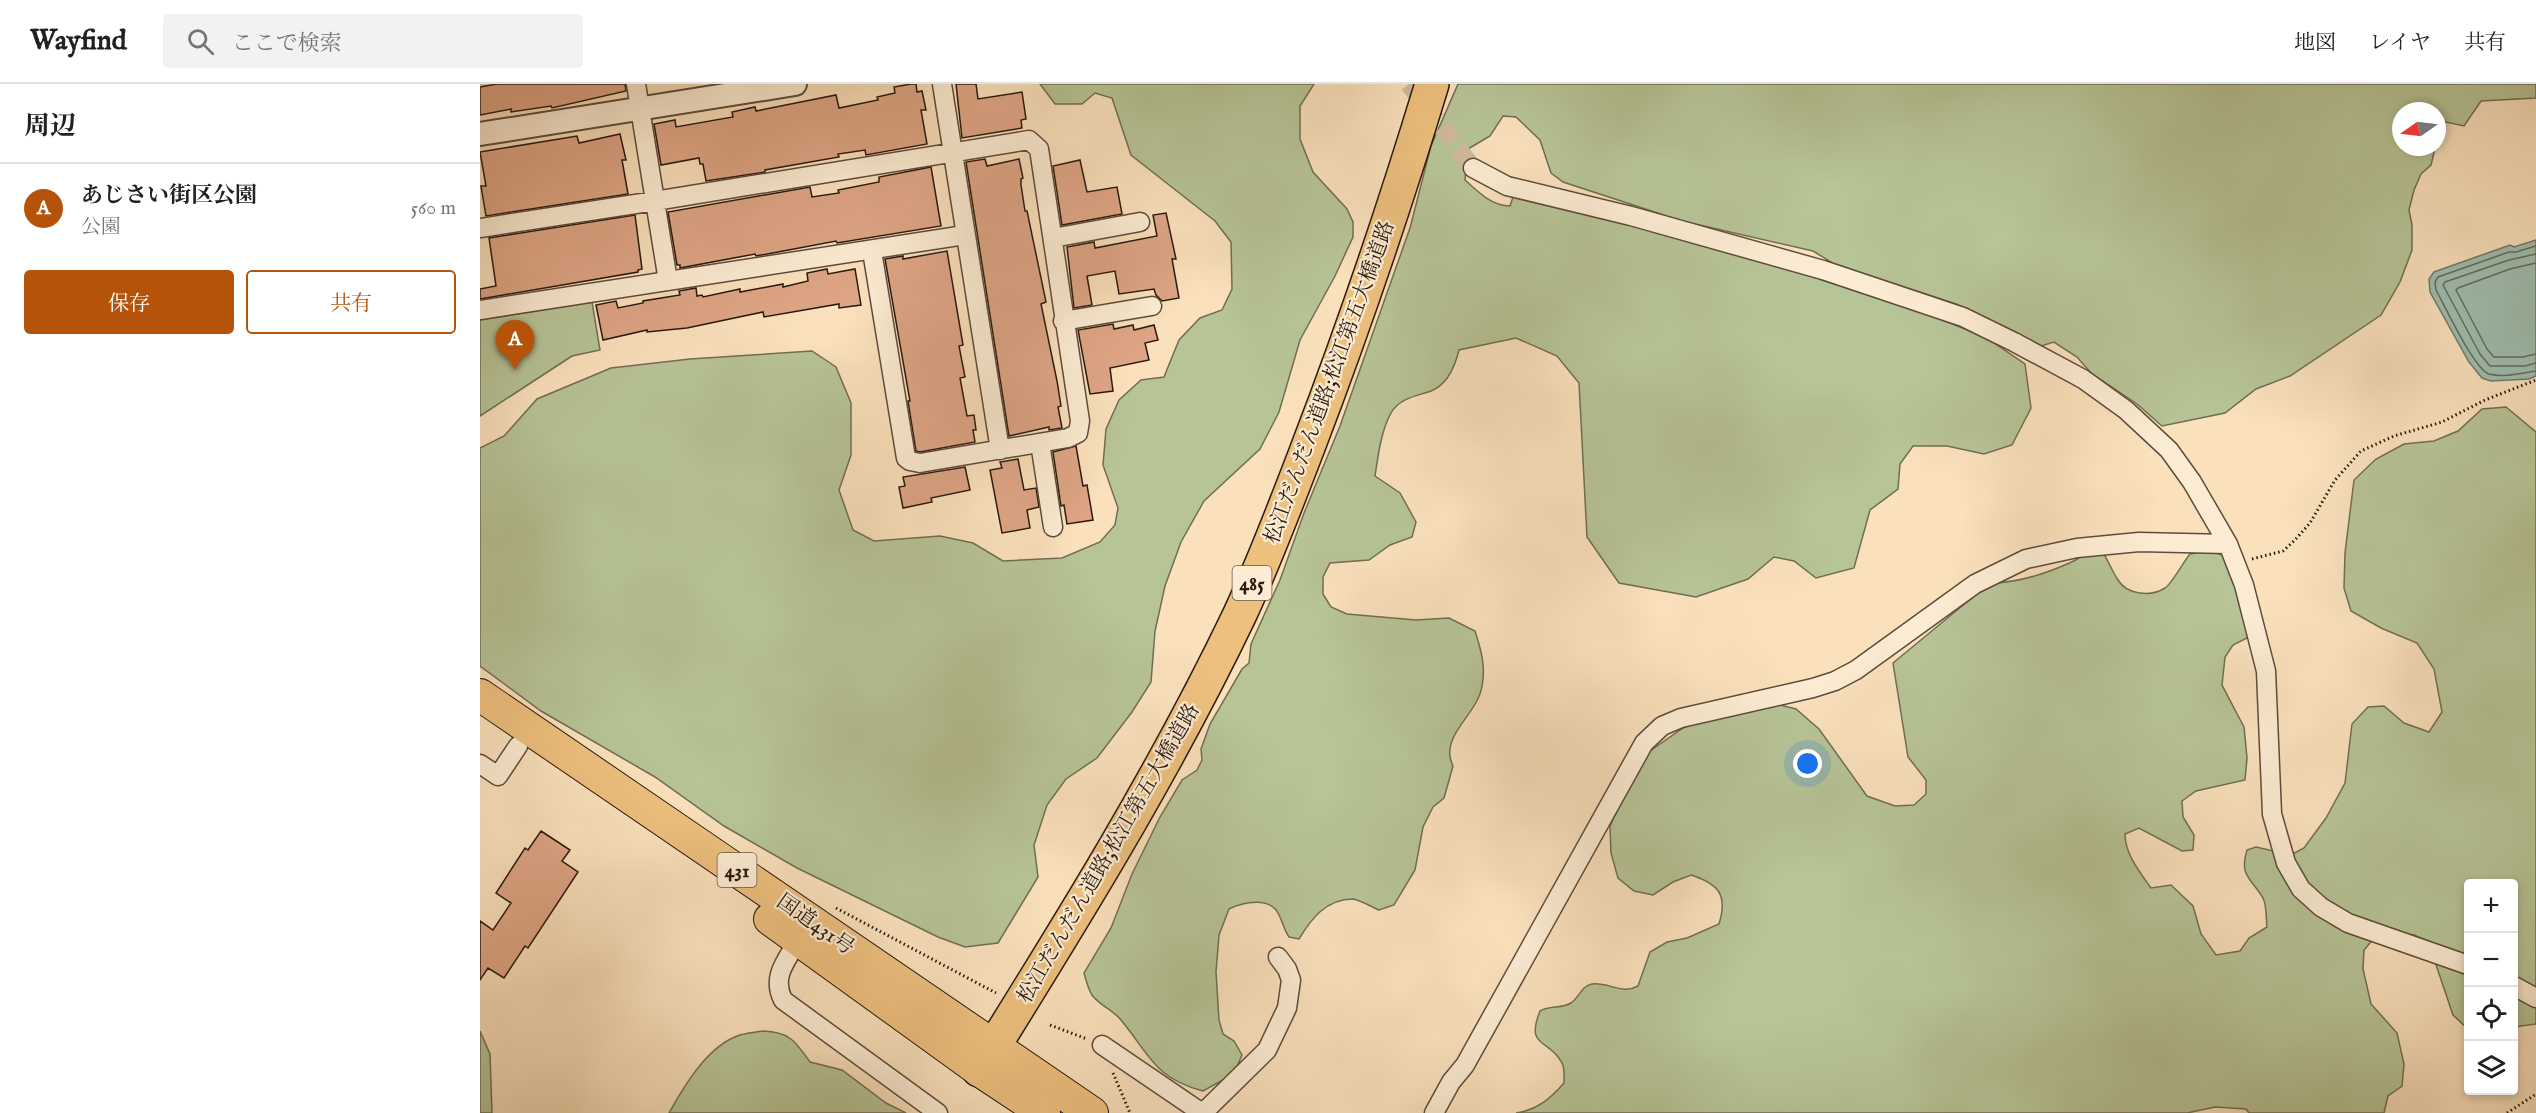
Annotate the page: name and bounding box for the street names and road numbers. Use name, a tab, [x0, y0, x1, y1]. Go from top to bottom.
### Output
street label: 松江だんだん道路;松江第五大橋道路	[1259, 217, 1402, 548]
road number: 485	[1232, 566, 1272, 600]
street label: 松江だんだん道路;松江第五大橋道路	[1012, 699, 1206, 1009]
road number: 431	[718, 853, 756, 887]
street label: 国道431号	[771, 889, 859, 962]

